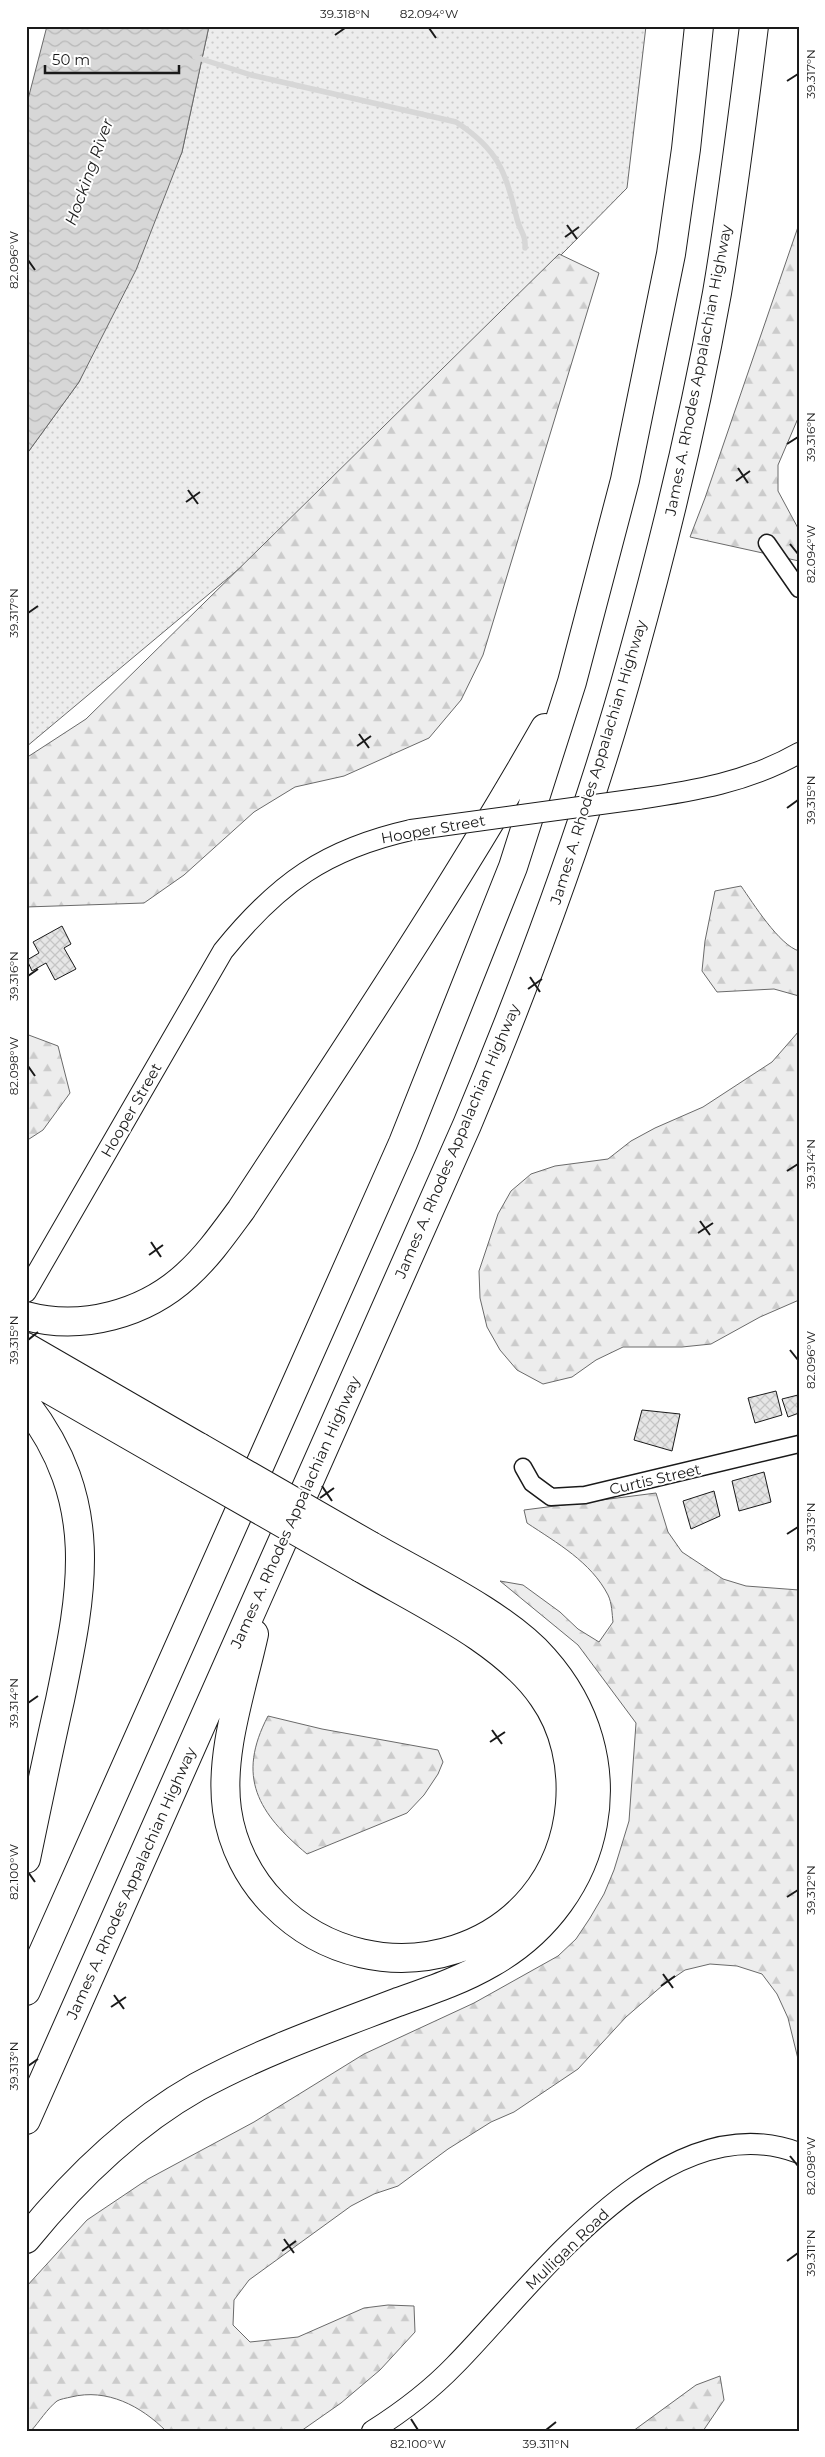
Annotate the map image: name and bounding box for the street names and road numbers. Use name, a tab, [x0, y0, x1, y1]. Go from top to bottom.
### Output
street label: James A. Rhodes Appalachian Highway	[660, 222, 736, 518]
street label: James A. Rhodes Appalachian Highway	[545, 617, 651, 907]
street label: Hooper Street	[379, 810, 487, 848]
street label: James A. Rhodes Appalachian Highway	[390, 1000, 524, 1282]
street label: Hooper Street	[96, 1060, 166, 1160]
street label: James A. Rhodes Appalachian Highway	[226, 1372, 364, 1652]
street label: Curtis Street	[607, 1459, 703, 1499]
street label: James A. Rhodes Appalachian Highway	[62, 1743, 200, 2023]
street label: Mulligan Road	[521, 2204, 613, 2294]

